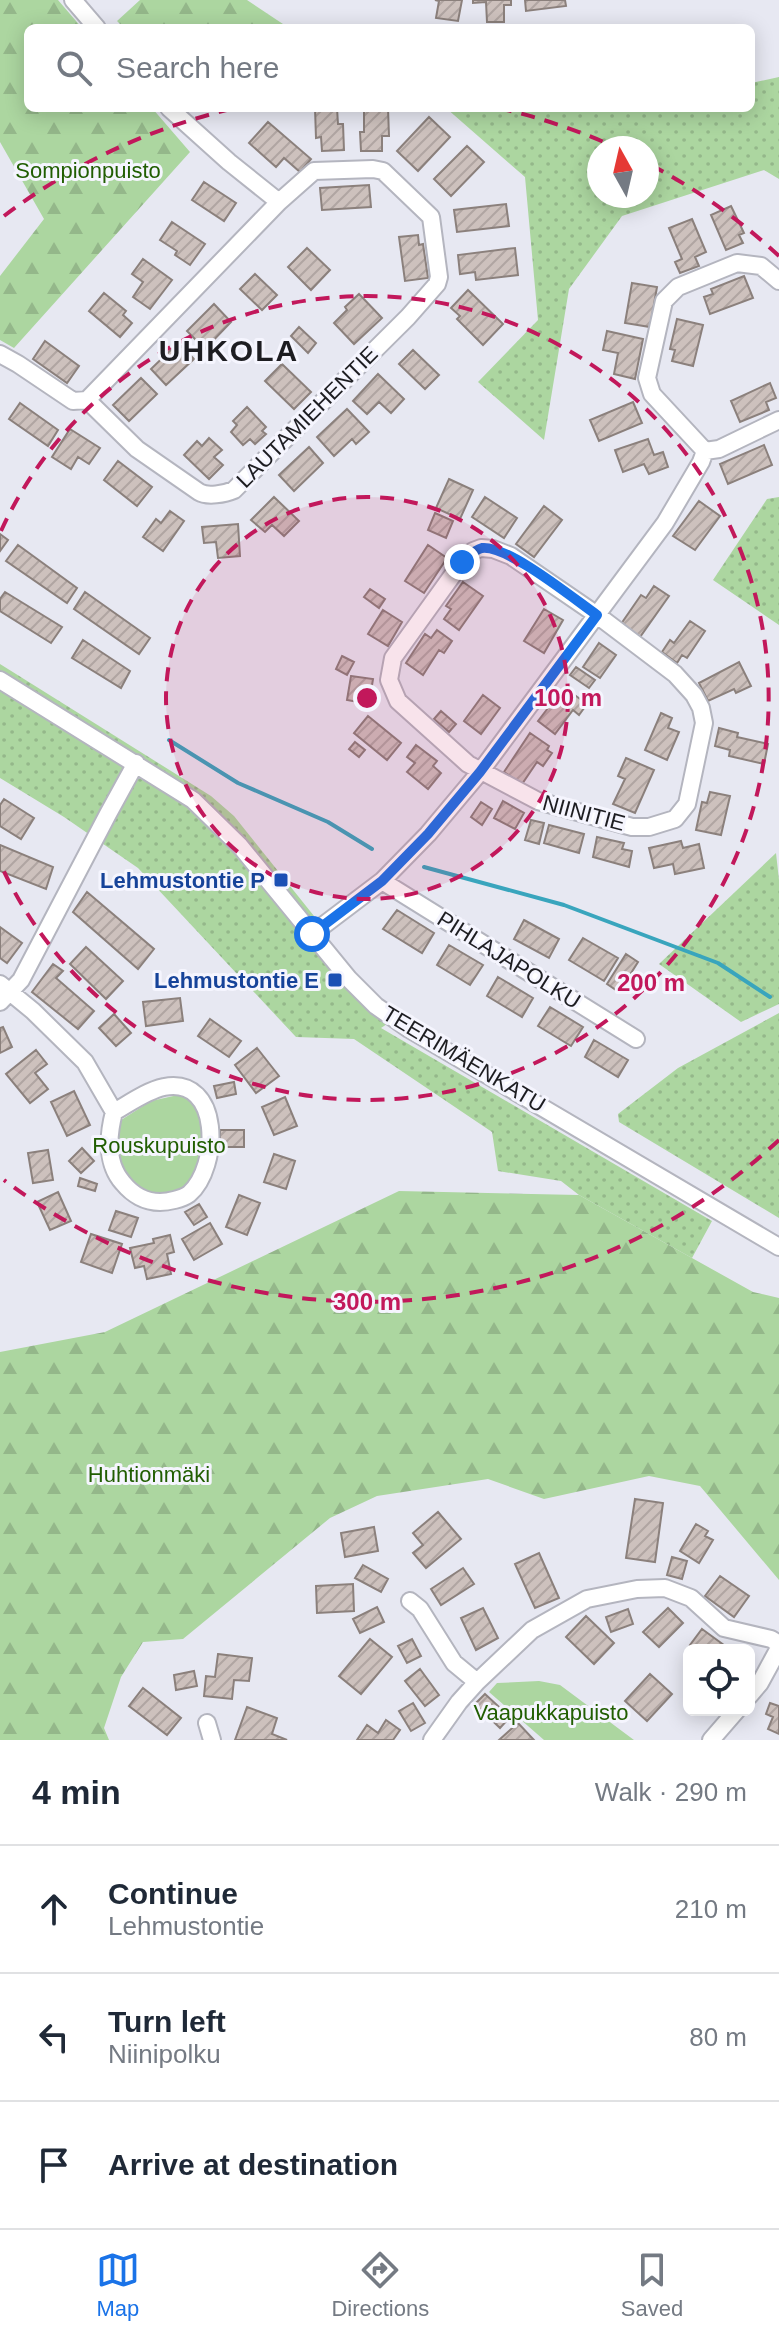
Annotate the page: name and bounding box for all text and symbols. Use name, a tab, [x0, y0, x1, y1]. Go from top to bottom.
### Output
search box	[24, 24, 755, 112]
icon: search	[52, 46, 96, 90]
text: Search here	[116, 51, 279, 84]
north arrow	[587, 136, 659, 208]
park label: Sompionpuisto	[15, 158, 161, 183]
district label: UHKOLA	[159, 334, 299, 367]
street label: LAUTAMIEHENTIE	[231, 341, 383, 493]
route end	[444, 544, 480, 580]
centre of rings	[353, 684, 381, 712]
text: 100 m	[534, 684, 602, 711]
street label: NIINITIE	[540, 790, 628, 836]
place label: Lehmustontie P	[100, 868, 265, 893]
marker: Lehmustontie P	[272, 871, 290, 889]
street label: PIHLAJAPOLKU	[433, 906, 585, 1014]
route start	[294, 916, 330, 952]
place label: Lehmustontie E	[154, 968, 319, 993]
text: 200 m	[617, 969, 685, 996]
marker: Lehmustontie E	[326, 971, 344, 989]
street label: TEERIMÄENKATU	[378, 1001, 550, 1117]
park label: Rouskupuisto	[92, 1133, 226, 1158]
text: 300 m	[333, 1288, 401, 1315]
park label: Huhtionmäki	[88, 1462, 210, 1487]
map controls	[683, 1644, 755, 1716]
button: locate	[683, 1644, 755, 1716]
park label: Vaapukkapuisto	[474, 1700, 628, 1725]
text: 4 min	[32, 1773, 121, 1811]
text: Walk · 290 m	[595, 1777, 747, 1807]
text: Continue	[108, 1877, 238, 1910]
icon: ahead	[32, 1887, 76, 1931]
text: 210 m	[675, 1894, 747, 1924]
text: Lehmustontie	[108, 1911, 264, 1941]
text: Turn left	[108, 2005, 226, 2038]
icon: left	[32, 2015, 76, 2059]
text: 80 m	[689, 2022, 747, 2052]
text: Niinipolku	[108, 2039, 221, 2069]
icon: arrive	[32, 2143, 76, 2187]
text: Arrive at destination	[108, 2148, 398, 2181]
tab: Map	[96, 2248, 140, 2322]
tab: Directions	[331, 2248, 429, 2322]
tab: Saved	[621, 2248, 683, 2322]

